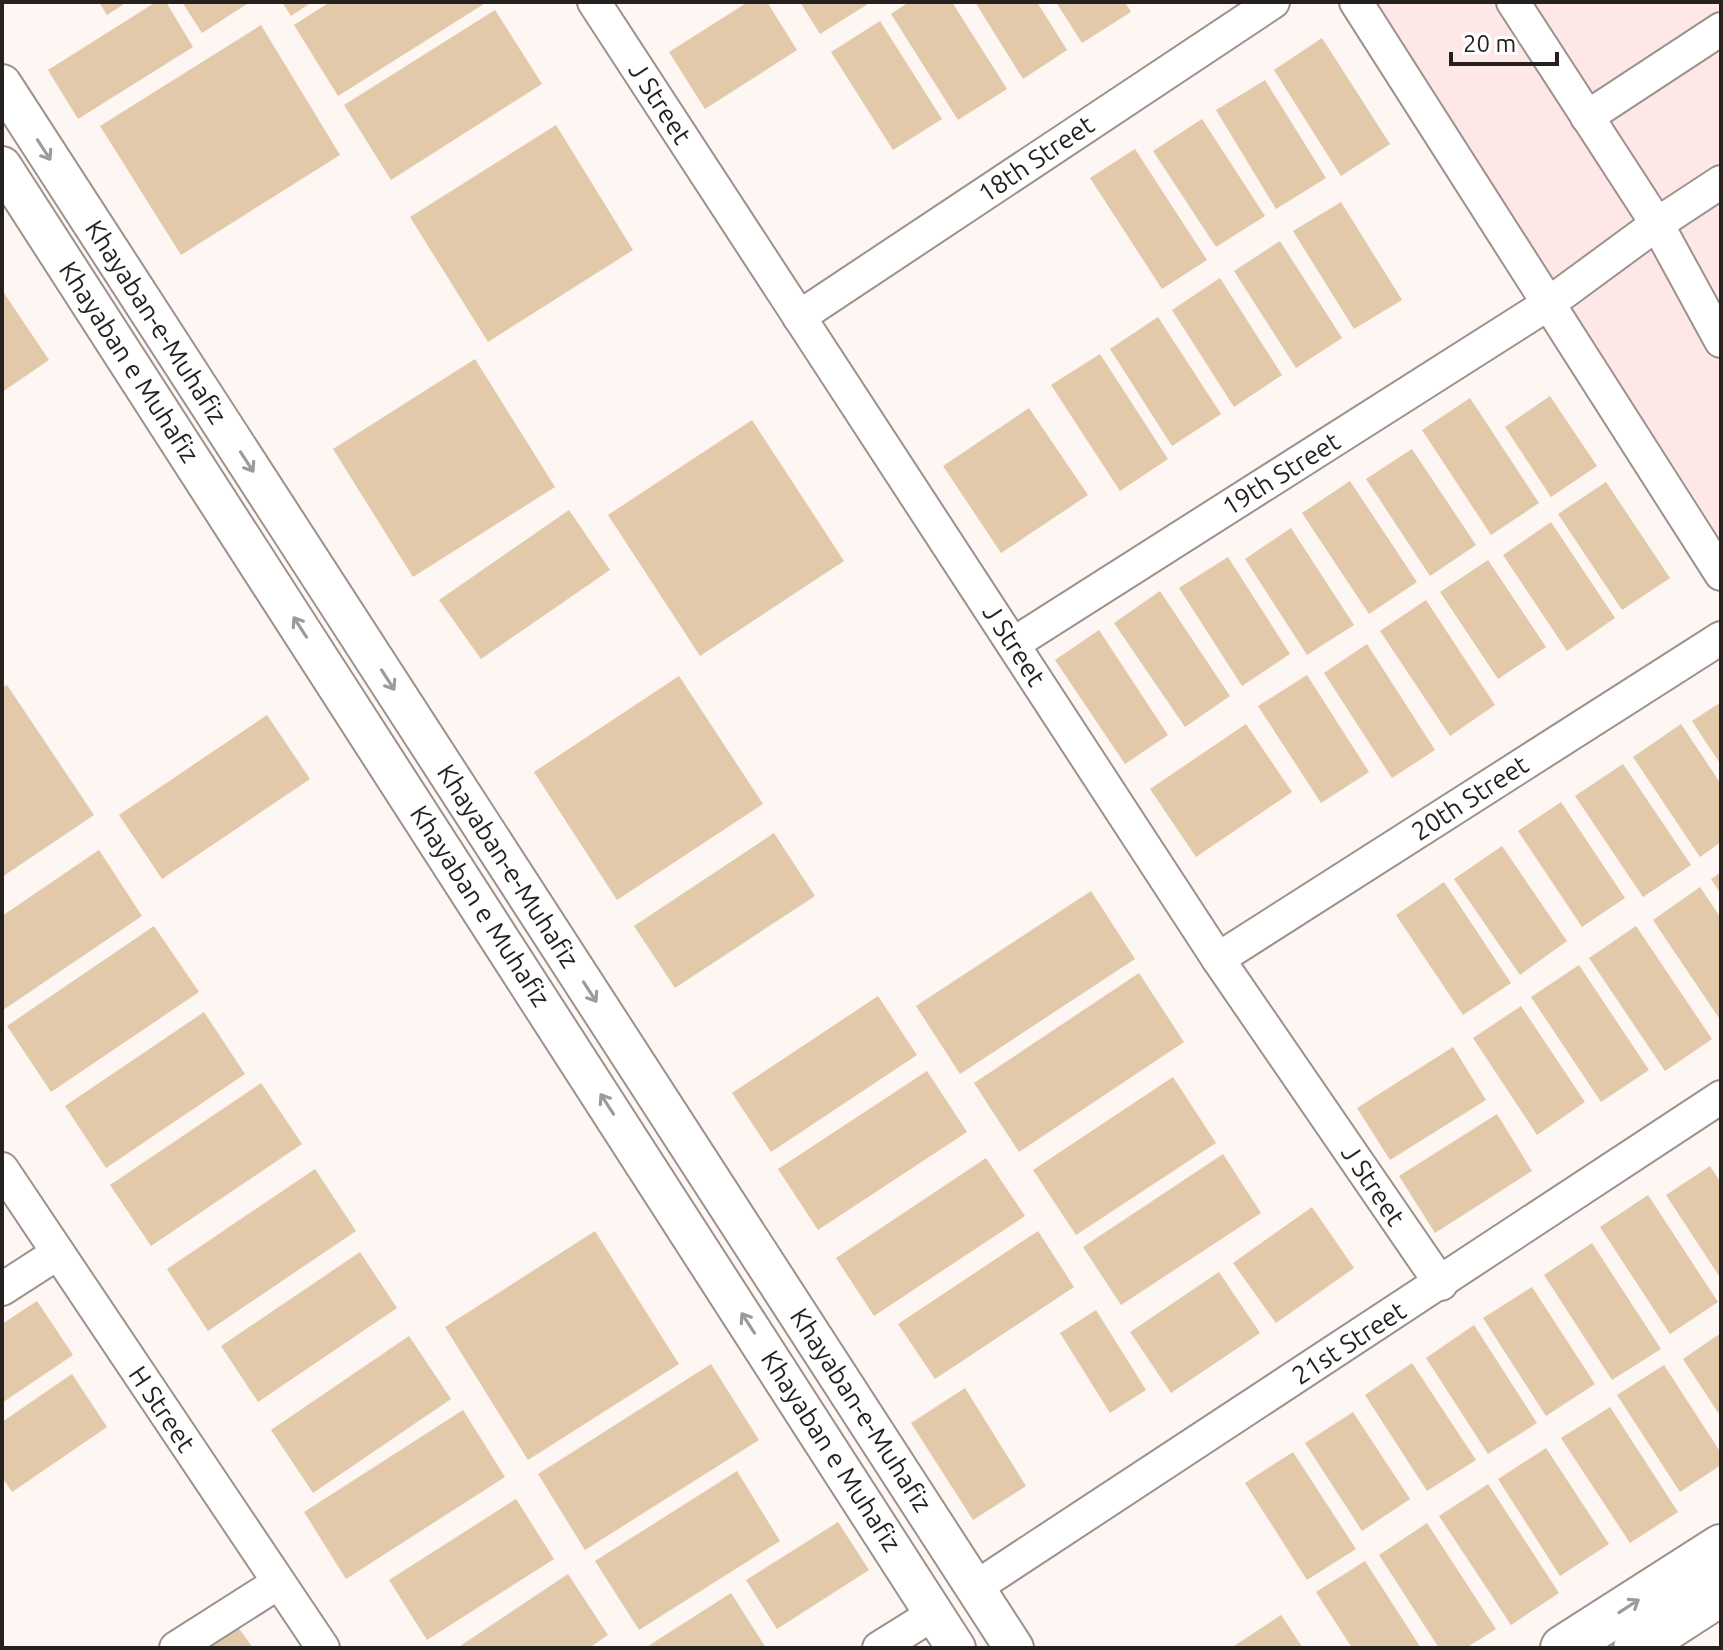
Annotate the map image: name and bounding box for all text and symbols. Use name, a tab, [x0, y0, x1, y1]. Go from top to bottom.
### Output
scale bar	[1451, 16, 1557, 66]
text: 20 m	[1463, 30, 1516, 57]
street label: J Street	[623, 57, 697, 149]
street label: 18th Street	[973, 109, 1099, 208]
one-way arrow	[36, 138, 53, 160]
street label: Khayaban-e-Muhafiz	[80, 215, 233, 429]
street label: Khayaban e Muhafiz	[54, 256, 205, 468]
street label: 19th Street	[1217, 426, 1345, 521]
one-way arrow	[239, 450, 255, 473]
street label: J Street	[977, 599, 1051, 691]
one-way arrow	[291, 616, 307, 639]
one-way arrow	[380, 668, 396, 691]
street label: 20th Street	[1406, 749, 1533, 846]
street label: Khayaban-e-Muhafiz	[432, 759, 585, 973]
street label: Khayaban e Muhafiz	[405, 800, 556, 1012]
one-way arrow	[583, 980, 599, 1003]
one-way arrow	[599, 1094, 616, 1116]
street label: J Street	[1336, 1139, 1411, 1231]
street label: 21st Street	[1287, 1295, 1411, 1390]
street label: Khayaban-e-Muhafiz	[785, 1303, 938, 1517]
one-way arrow	[740, 1312, 756, 1335]
street label: Khayaban e Muhafiz	[756, 1345, 907, 1557]
street label: H Street	[123, 1361, 201, 1457]
one-way arrow	[1617, 1597, 1640, 1613]

